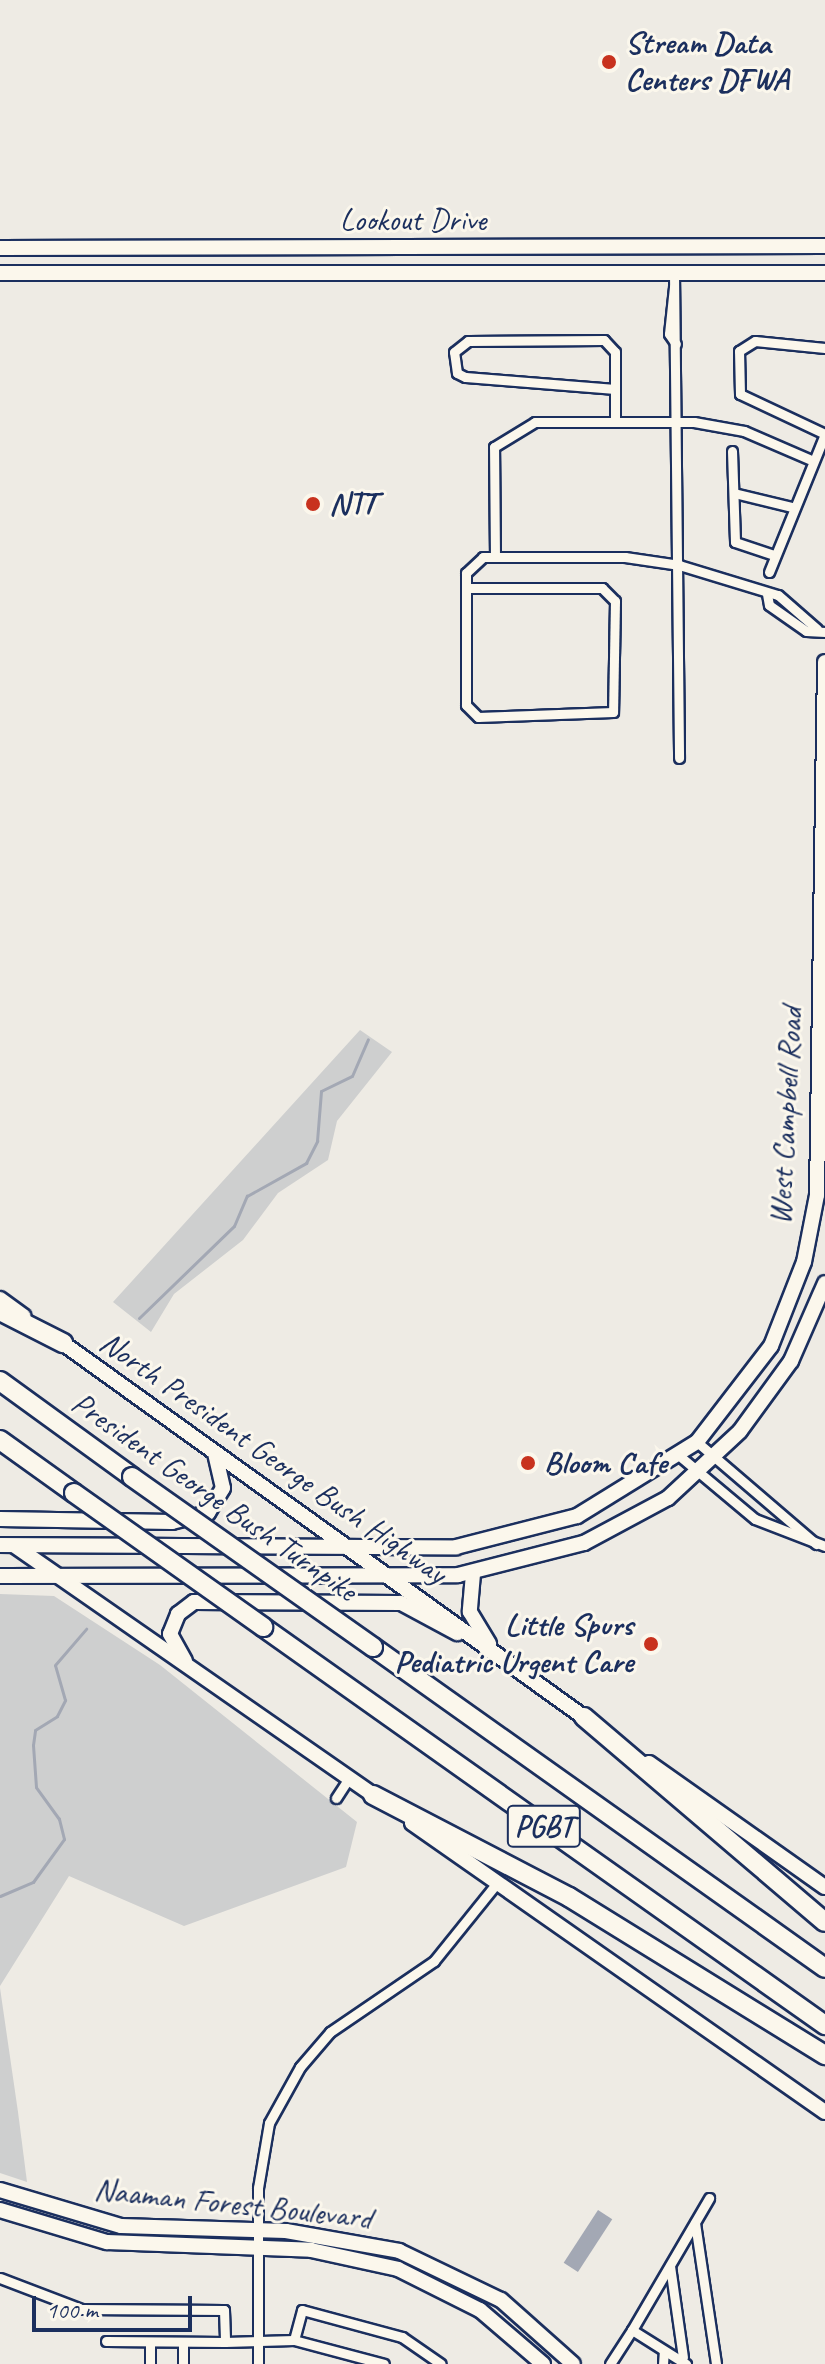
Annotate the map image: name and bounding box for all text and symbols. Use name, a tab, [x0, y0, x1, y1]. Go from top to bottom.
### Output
place label: Stream Data Centers DFWA	[625, 25, 789, 100]
marker: Stream Data Centers DFWA	[600, 53, 618, 71]
street label: Lookout Drive	[340, 201, 486, 239]
place label: NTT	[329, 485, 376, 523]
marker: NTT	[304, 495, 322, 513]
street label: West Campbell Road	[761, 1006, 811, 1226]
street label: North President George Bush Highway	[92, 1323, 454, 1593]
street label: President George Bush Turnpike	[64, 1384, 364, 1610]
place label: Bloom Cafe	[544, 1444, 667, 1482]
marker: Bloom Cafe	[519, 1454, 537, 1472]
place label: Little Spurs Pediatric Urgent Care	[393, 1607, 633, 1682]
marker: Little Spurs Pediatric Urgent Care	[640, 1633, 662, 1655]
road number: PGBT	[506, 1800, 582, 1852]
street label: Naaman Forest Boulevard	[92, 2170, 374, 2238]
scale bar	[36, 2280, 196, 2330]
text: 100 m	[46, 2295, 98, 2325]

